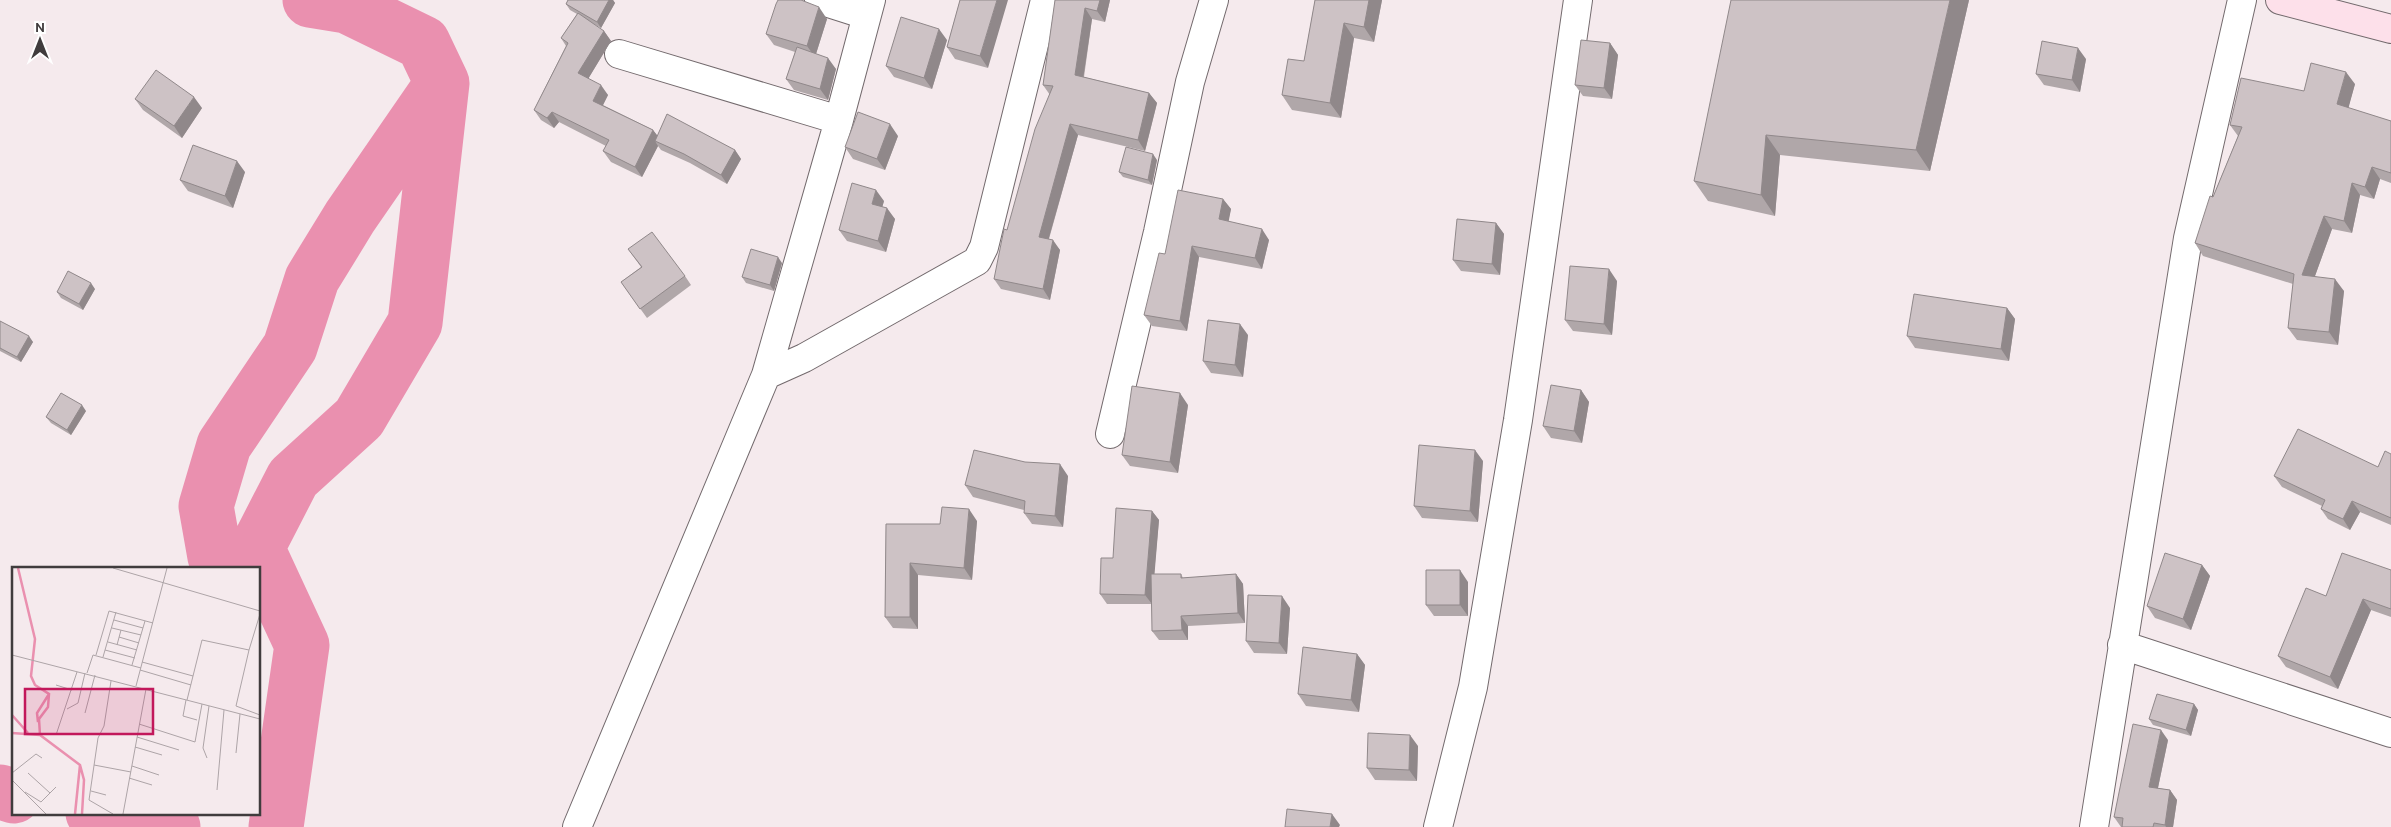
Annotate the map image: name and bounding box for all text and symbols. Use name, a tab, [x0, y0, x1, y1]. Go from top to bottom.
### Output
north arrow	[15, 15, 65, 65]
text: N	[35, 20, 45, 37]
inset map	[12, 567, 260, 814]

